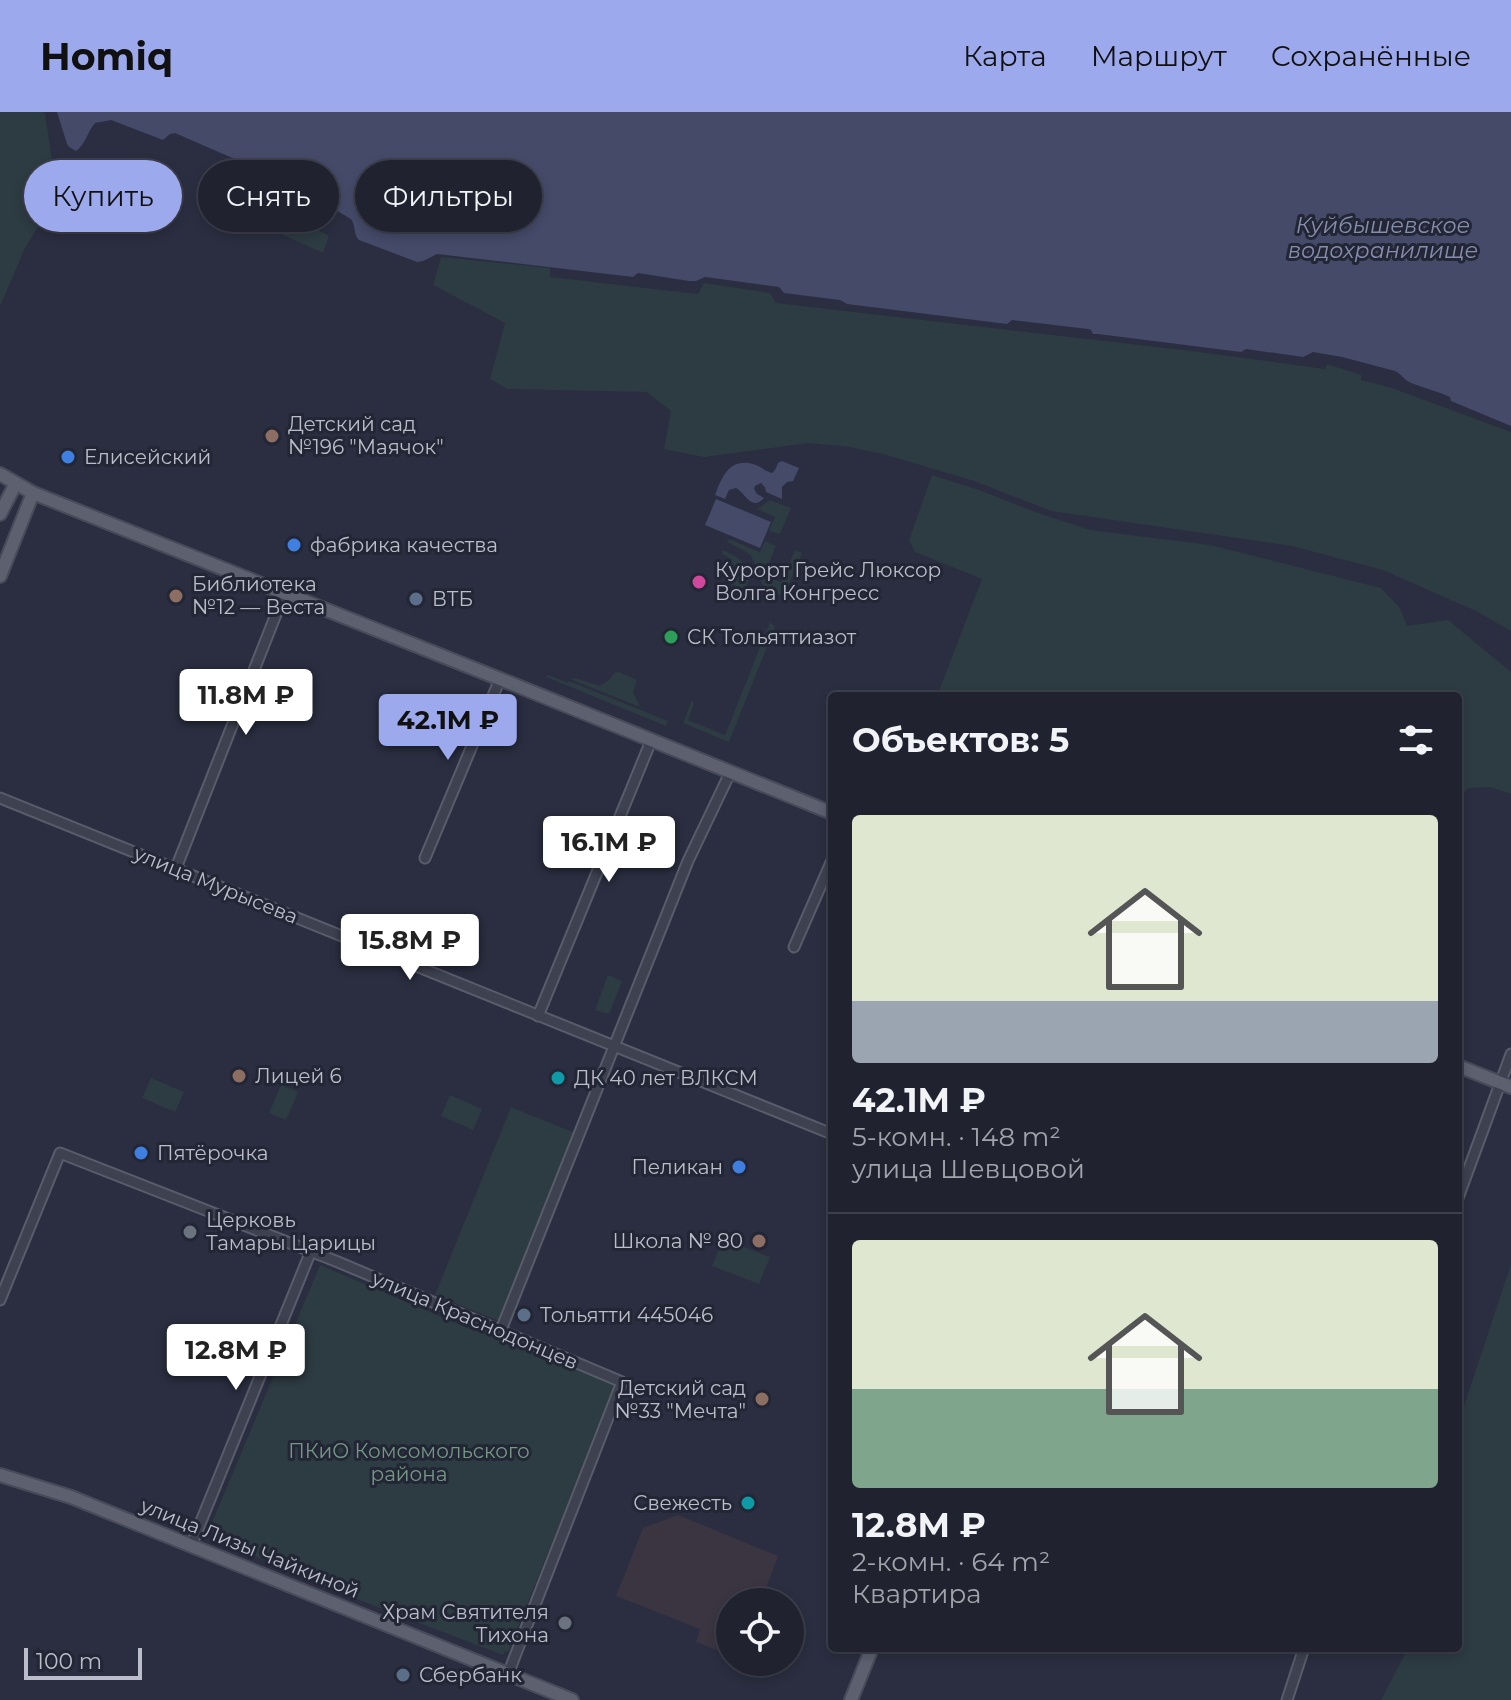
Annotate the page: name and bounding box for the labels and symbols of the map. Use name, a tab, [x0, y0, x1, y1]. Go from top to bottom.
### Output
water label: Куйбышевское водохранилище	[1288, 212, 1478, 264]
place label: Детский сад №196 "Маячок"	[288, 412, 444, 459]
marker: Детский сад №196 "Маячок"	[263, 427, 281, 445]
place label: Елисейский	[84, 445, 211, 469]
marker: Елисейский	[59, 448, 77, 466]
place label: фабрика качества	[310, 533, 498, 557]
marker: фабрика качества	[285, 536, 303, 554]
place label: Курорт Грейс Люксор Волга Конгресс	[715, 558, 941, 605]
place label: Библиотека №12 — Веста	[192, 572, 325, 619]
marker: Курорт Грейс Люксор Волга Конгресс	[690, 573, 708, 591]
marker: Библиотека №12 — Веста	[167, 587, 185, 605]
place label: ВТБ	[432, 587, 473, 611]
marker: ВТБ	[407, 590, 425, 608]
place label: СК Тольяттиазот	[687, 625, 857, 649]
marker: СК Тольяттиазот	[662, 628, 680, 646]
pin: 11.8M ₽	[172, 669, 320, 737]
pin: 42.1M ₽	[374, 694, 522, 762]
pin: 16.1M ₽	[535, 816, 683, 884]
street label: улица Мурысева	[130, 841, 302, 929]
pin: 15.8M ₽	[336, 914, 484, 982]
place label: Лицей 6	[255, 1064, 342, 1088]
place label: ДК 40 лет ВЛКСМ	[574, 1066, 758, 1090]
marker: Лицей 6	[230, 1067, 248, 1085]
marker: ДК 40 лет ВЛКСМ	[549, 1069, 567, 1087]
place label: Пятёрочка	[157, 1141, 268, 1165]
marker: Пятёрочка	[132, 1144, 150, 1162]
place label: Пеликан	[631, 1155, 723, 1179]
marker: Пеликан	[730, 1158, 748, 1176]
place label: Церковь Тамары Царицы	[206, 1208, 376, 1255]
marker: Церковь Тамары Царицы	[181, 1223, 199, 1241]
place label: Школа № 80	[612, 1229, 743, 1253]
marker: Школа № 80	[750, 1232, 768, 1250]
street label: улица Краснодонцев	[367, 1265, 582, 1374]
place label: Тольятти 445046	[540, 1303, 713, 1327]
marker: Тольятти 445046	[515, 1306, 533, 1324]
pin: 12.8M ₽	[162, 1324, 310, 1392]
place label: Детский сад №33 "Мечта"	[615, 1376, 746, 1423]
marker: Детский сад №33 "Мечта"	[753, 1390, 771, 1408]
park label: ПКиО Комсомольского района	[288, 1439, 530, 1486]
place label: Свежесть	[633, 1491, 732, 1515]
street label: улица Лизы Чайкиной	[136, 1493, 363, 1603]
marker: Свежесть	[739, 1494, 757, 1512]
place label: Храм Святителя Тихона	[382, 1600, 549, 1647]
marker: Храм Святителя Тихона	[556, 1614, 574, 1632]
scale bar	[24, 1644, 142, 1680]
place label: Сбербанк	[419, 1663, 522, 1687]
marker: Сбербанк	[394, 1666, 412, 1684]

